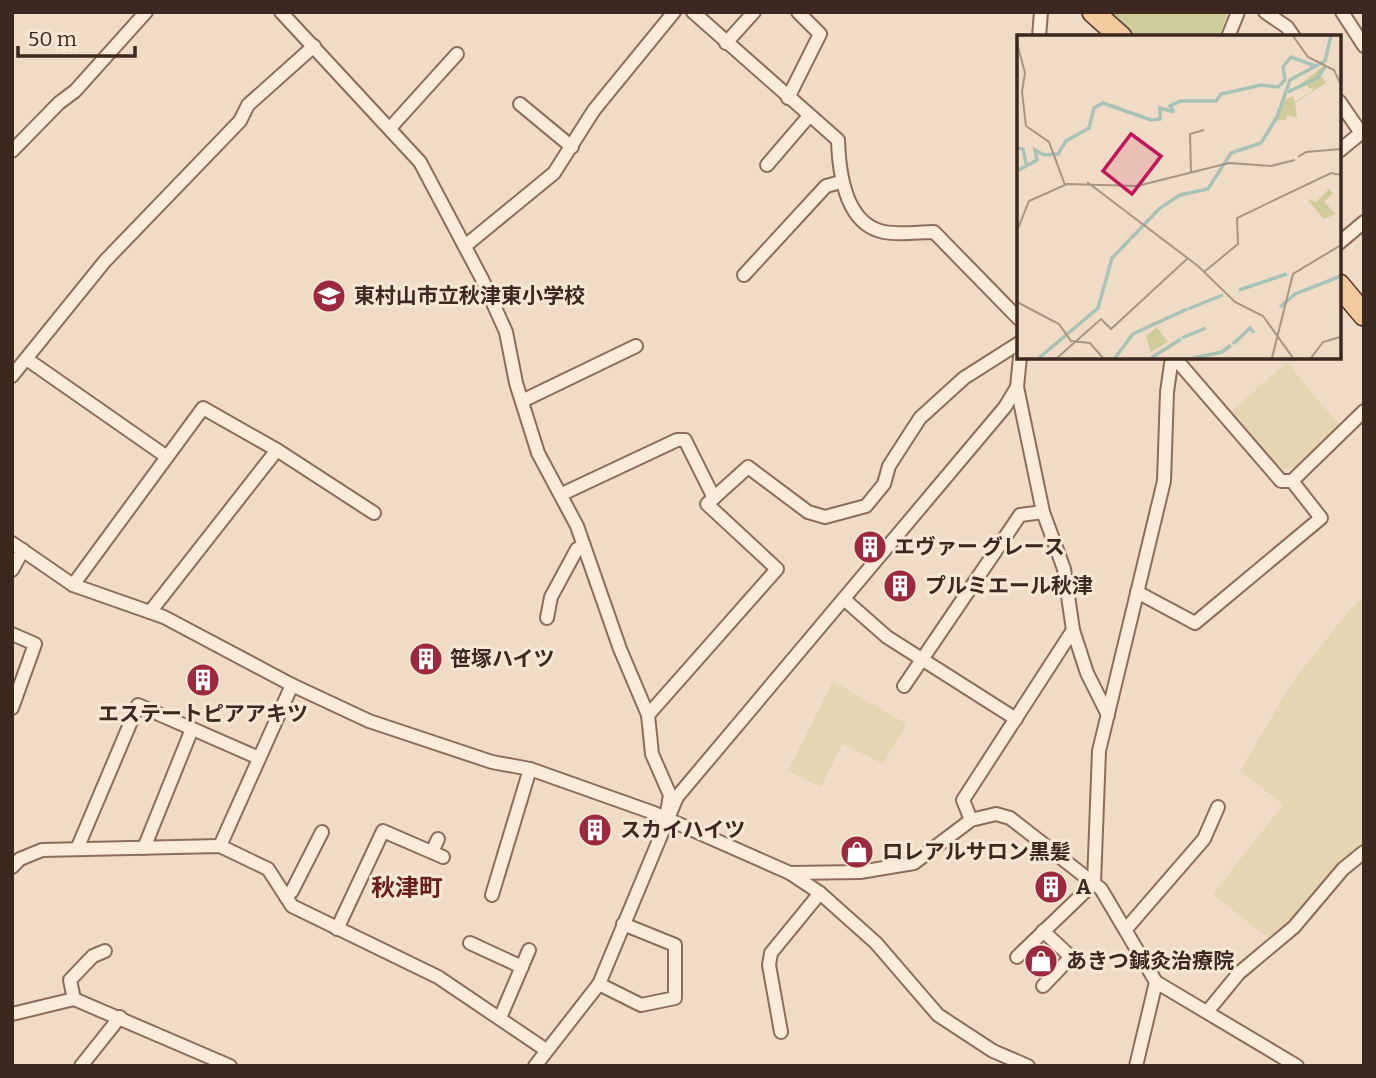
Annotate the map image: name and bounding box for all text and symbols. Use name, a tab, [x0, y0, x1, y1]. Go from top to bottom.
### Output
scale bar	[18, 14, 135, 58]
text: 50 m	[28, 26, 77, 52]
inset map	[1017, 35, 1341, 359]
school or university icon: 東村山市立秋津東小学校	[310, 277, 348, 315]
place label: 東村山市立秋津東小学校	[354, 283, 585, 309]
building icon: エヴァー グレース	[851, 528, 889, 566]
place label: エヴァー グレース	[894, 534, 1065, 560]
building icon: プルミエール秋津	[881, 567, 919, 605]
place label: プルミエール秋津	[925, 573, 1093, 599]
building icon: 笹塚ハイツ	[407, 640, 445, 678]
place label: 笹塚ハイツ	[450, 646, 555, 672]
building icon: エステートピアアキツ	[184, 661, 222, 699]
place label: エステートピアアキツ	[98, 701, 308, 727]
building icon: スカイハイツ	[576, 811, 614, 849]
place label: スカイハイツ	[620, 817, 745, 843]
shop icon: ロレアルサロン黒髪	[838, 833, 876, 871]
place label: ロレアルサロン黒髪	[882, 839, 1071, 865]
building icon: A	[1032, 868, 1070, 906]
district label: 秋津町	[371, 874, 443, 902]
place label: A	[1076, 874, 1091, 900]
shop icon: あきつ鍼灸治療院	[1022, 942, 1060, 980]
place label: あきつ鍼灸治療院	[1066, 948, 1234, 974]

